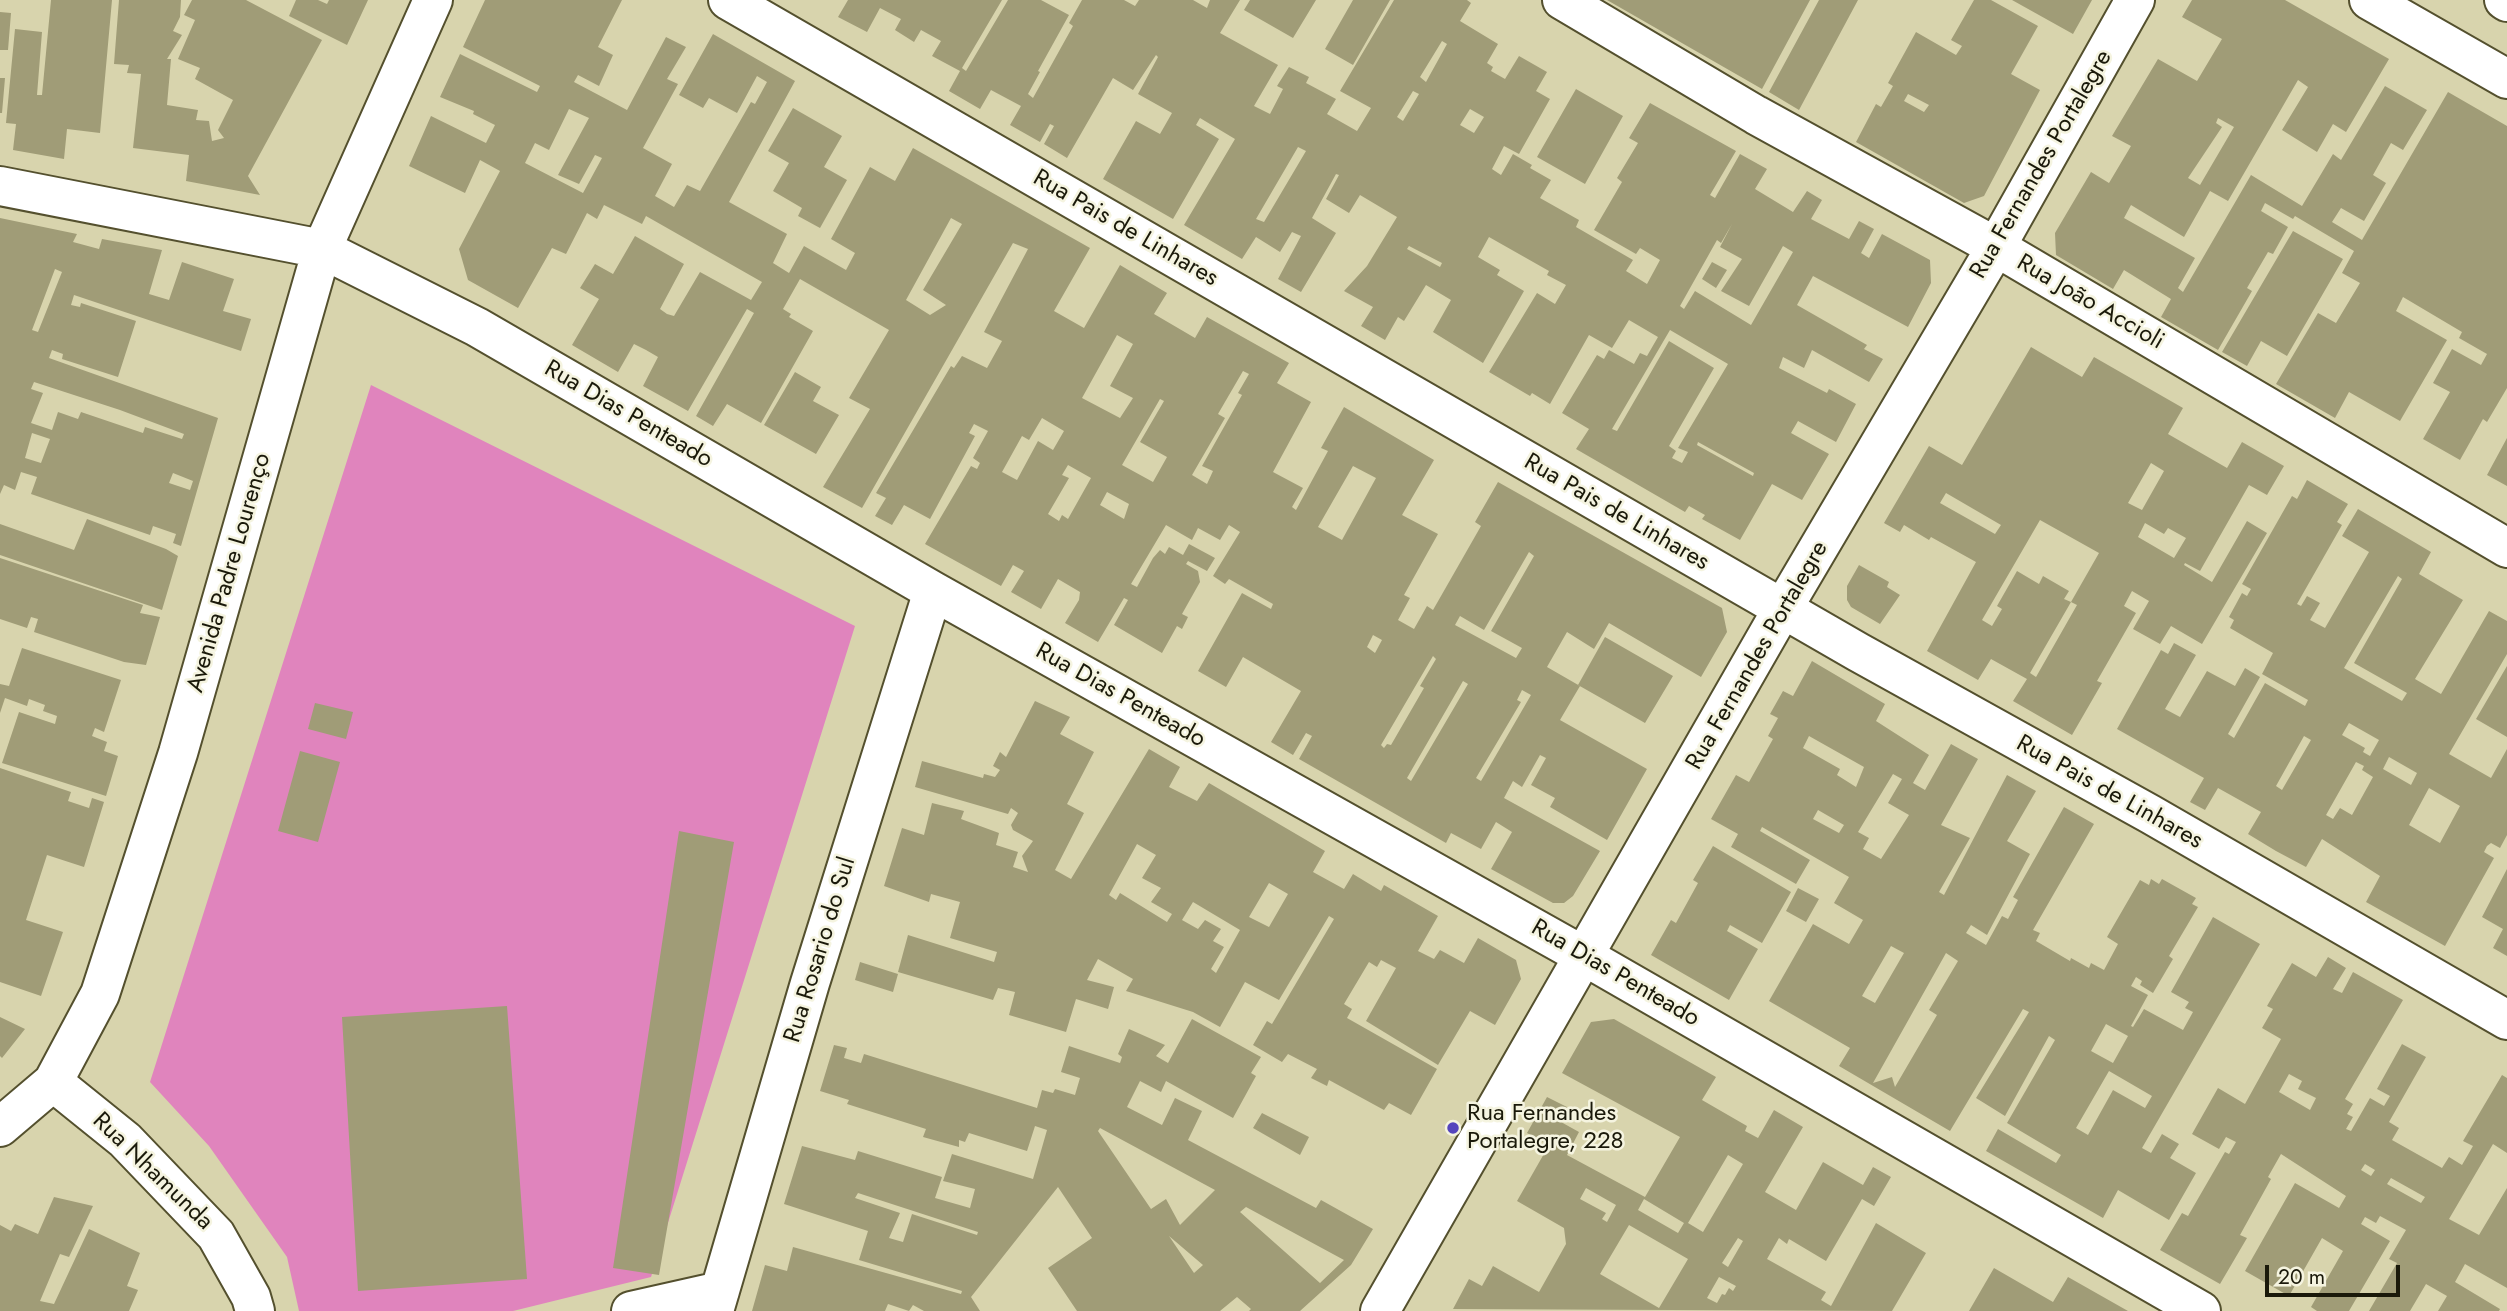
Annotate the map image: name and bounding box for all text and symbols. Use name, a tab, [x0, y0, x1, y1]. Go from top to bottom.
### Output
street label: Rua Fernandes Portalegre	[1965, 46, 2119, 284]
street label: Rua Pais de Linhares	[1027, 164, 1223, 294]
street label: Rua João Accioli	[2011, 249, 2169, 357]
street label: Rua Dias Penteado	[539, 355, 717, 475]
street label: Rua Pais de Linhares	[1518, 448, 1714, 578]
street label: Avenida Padre Lourenço	[182, 450, 278, 696]
street label: Rua Fernandes Portalegre	[1681, 537, 1835, 775]
street label: Rua Dias Penteado	[1030, 637, 1210, 755]
street label: Rua Pais de Linhares	[2011, 730, 2207, 856]
street label: Rua Rosario do Sul	[779, 854, 863, 1046]
street label: Rua Dias Penteado	[1526, 914, 1704, 1034]
place label: Rua Fernandes Portalegre, 228	[1467, 1100, 1624, 1156]
street label: Rua Nhamunda	[86, 1107, 218, 1237]
marker: Rua Fernandes Portalegre, 228	[1445, 1120, 1461, 1136]
scale bar	[2269, 1252, 2404, 1296]
text: 20 m	[2278, 1262, 2325, 1292]

